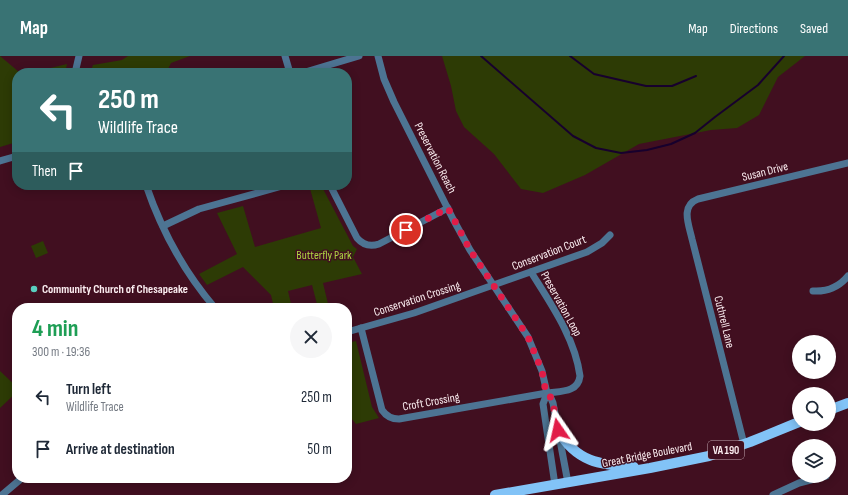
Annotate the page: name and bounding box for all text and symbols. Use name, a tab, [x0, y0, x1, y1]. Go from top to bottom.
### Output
text: Map	[20, 17, 48, 40]
text: Map	[688, 20, 708, 37]
text: Directions	[730, 20, 778, 37]
text: Saved	[800, 20, 828, 37]
text: 250 m	[98, 83, 159, 116]
icon: left	[32, 84, 84, 136]
text: Wildlife Trace	[98, 117, 178, 138]
street label: Preservation Reach	[411, 120, 459, 196]
street label: Susan Drive	[740, 159, 790, 185]
icon: arrive	[65, 160, 87, 182]
text: Then	[32, 162, 57, 181]
pin	[389, 213, 423, 247]
icon: arrive	[395, 219, 417, 241]
street label: Conservation Court	[510, 232, 589, 274]
park label: Butterfly Park	[296, 248, 352, 263]
street label: Preservation Loop	[537, 269, 585, 339]
street label: Conservation Crossing	[372, 278, 462, 320]
place label: Community Church of Chesapeake	[42, 282, 188, 297]
marker: Community Church of Chesapeake	[29, 284, 39, 294]
street label: Cuthrell Lane	[710, 294, 738, 350]
text: 4 min	[32, 314, 78, 343]
button: close	[290, 316, 332, 358]
map controls	[792, 335, 836, 483]
button: sound	[792, 335, 836, 379]
text: 300 m · 19:36	[32, 344, 90, 360]
text: Turn left	[66, 380, 111, 399]
icon: left	[32, 386, 54, 408]
button: search	[792, 387, 836, 431]
text: 250 m	[301, 388, 332, 407]
street label: Croft Crossing	[401, 390, 461, 414]
text: Wildlife Trace	[66, 399, 124, 415]
position arrow	[537, 409, 579, 451]
icon: arrive	[32, 438, 54, 460]
street label: Great Bridge Boulevard	[601, 439, 693, 471]
button: layers	[792, 439, 836, 483]
text: Arrive at destination	[66, 440, 175, 459]
text: 50 m	[307, 440, 332, 459]
road number: VA 190	[708, 441, 744, 459]

